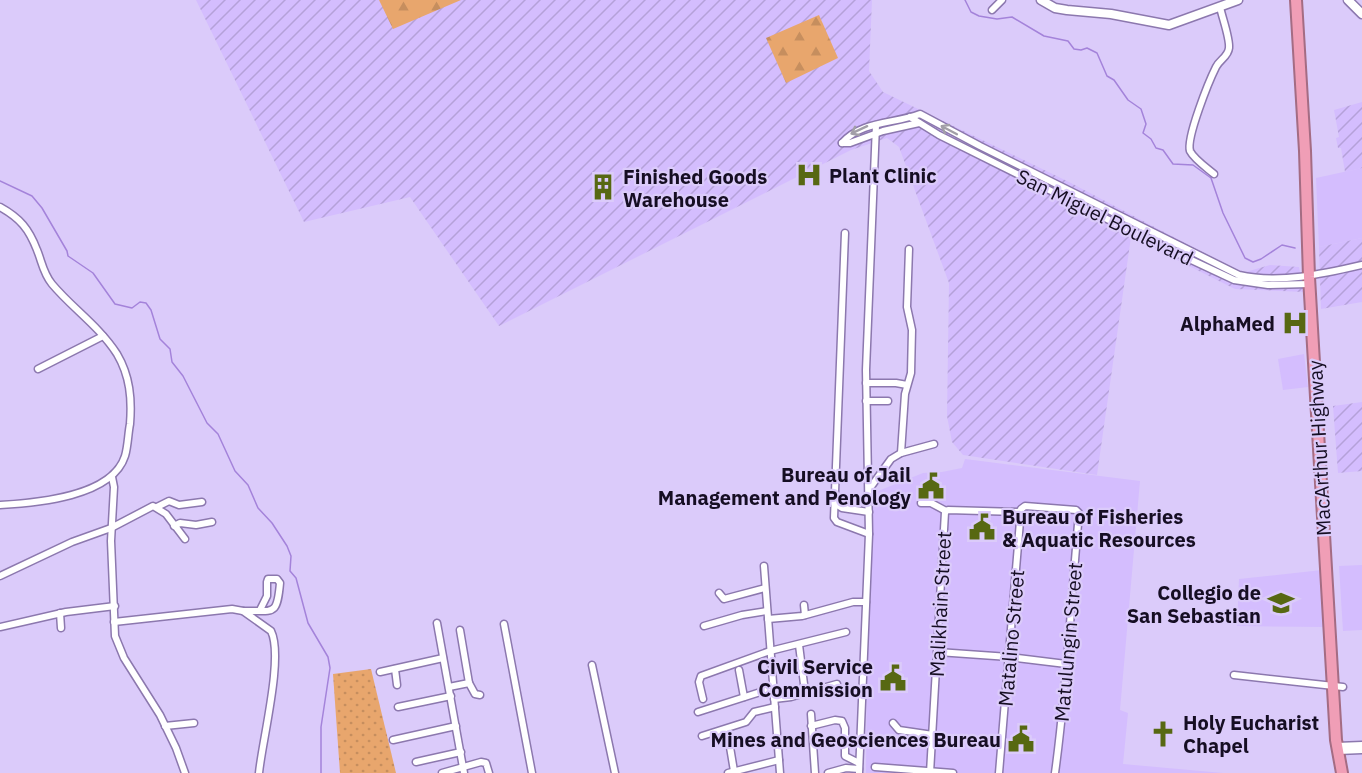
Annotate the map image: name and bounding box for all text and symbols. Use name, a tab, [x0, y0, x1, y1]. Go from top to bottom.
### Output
one-way arrow	[940, 124, 958, 135]
one-way arrow	[850, 125, 868, 137]
hospital icon: Plant Clinic	[794, 160, 824, 190]
place label: Plant Clinic	[829, 162, 937, 189]
street label: San Miguel Boulevard	[1012, 162, 1198, 272]
place label: Finished Goods Warehouse	[623, 163, 767, 213]
building icon: Finished Goods Warehouse	[588, 172, 618, 202]
hospital icon: AlphaMed	[1280, 308, 1310, 338]
place label: AlphaMed	[1180, 310, 1275, 337]
street label: MacArthur Highway	[1301, 359, 1337, 537]
place label: Bureau of Jail Management and Penology	[658, 461, 911, 511]
public building icon: Bureau of Jail Management and Penology	[916, 471, 946, 501]
place label: Bureau of Fisheries & Aquatic Resources	[1002, 503, 1196, 553]
public building icon: Bureau of Fisheries & Aquatic Resources	[967, 512, 997, 542]
street label: Malikhain Street	[923, 530, 957, 678]
street label: Matulungin Street	[1048, 561, 1088, 723]
street label: Matalino Street	[992, 568, 1030, 708]
place label: Collegio de San Sebastian	[1127, 579, 1261, 629]
school or university icon: Collegio de San Sebastian	[1266, 588, 1296, 618]
place label: Civil Service Commission	[757, 653, 873, 703]
public building icon: Civil Service Commission	[878, 663, 908, 693]
place label: Holy Eucharist Chapel	[1183, 709, 1319, 759]
church icon: Holy Eucharist Chapel	[1148, 719, 1178, 749]
public building icon: Mines and Geosciences Bureau	[1006, 724, 1036, 754]
place label: Mines and Geosciences Bureau	[711, 726, 1001, 753]

